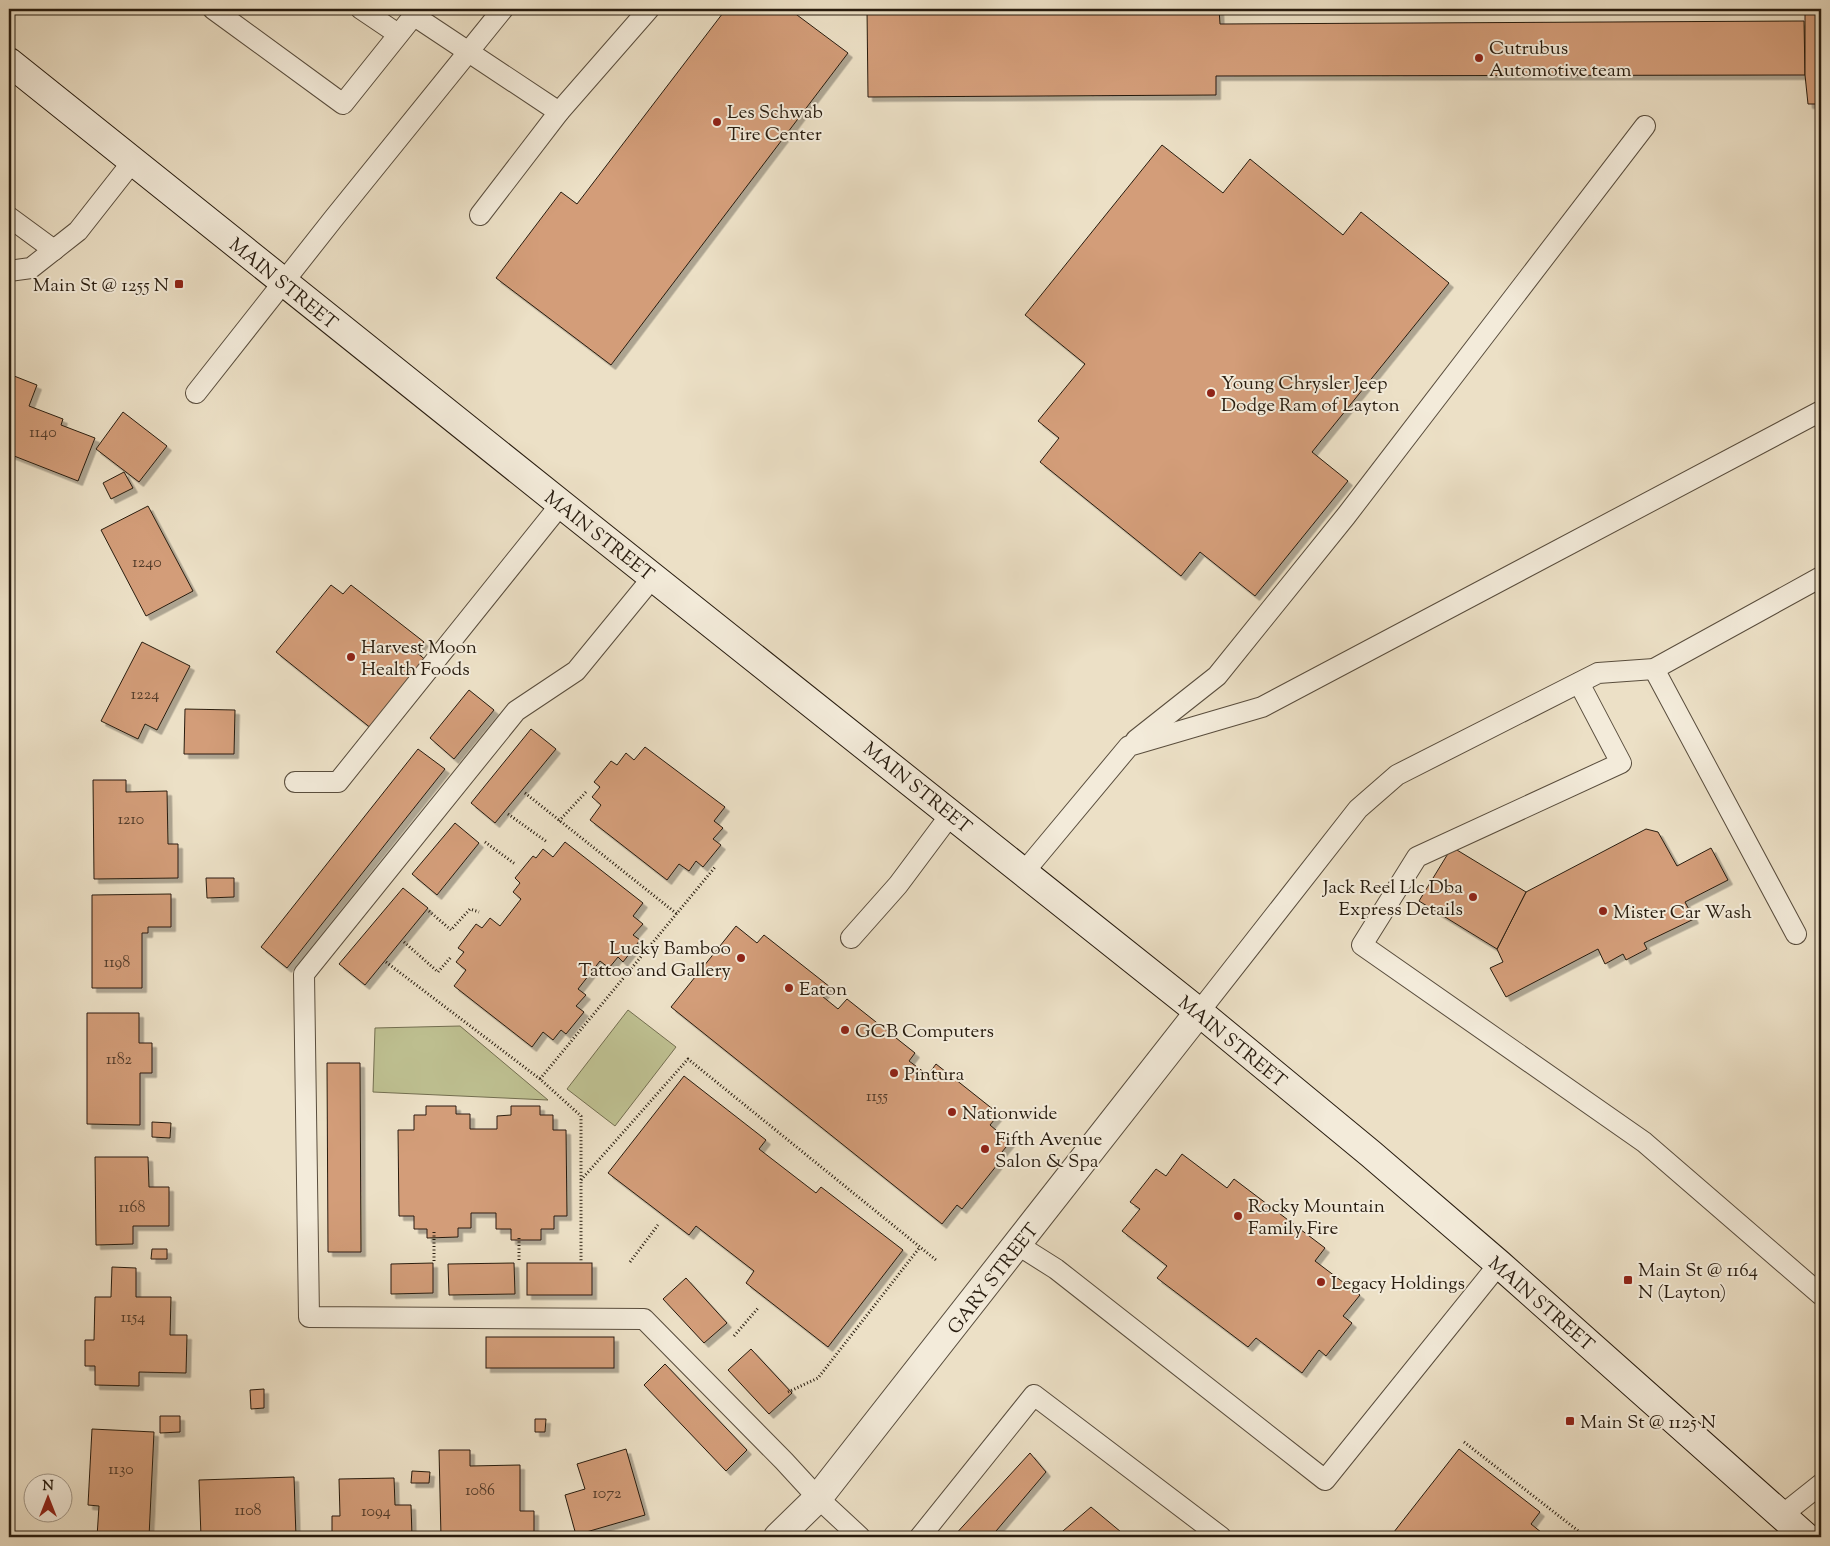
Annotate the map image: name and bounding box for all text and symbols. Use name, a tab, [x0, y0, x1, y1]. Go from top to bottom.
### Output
place label: Cutrubus Automotive team	[1489, 36, 1632, 85]
marker: Cutrubus Automotive team	[1473, 52, 1485, 64]
place label: Les Schwab Tire Center	[727, 100, 823, 149]
marker: Les Schwab Tire Center	[711, 116, 723, 128]
street label: MAIN STREET	[222, 233, 343, 337]
place label: Main St @ 1255 N	[33, 273, 169, 300]
marker: Main St @ 1255 N	[173, 278, 185, 290]
place label: Young Chrysler Jeep Dodge Ram of Layton	[1221, 371, 1400, 420]
marker: Young Chrysler Jeep Dodge Ram of Layton	[1205, 387, 1217, 399]
house number: 1140	[29, 422, 57, 445]
street label: MAIN STREET	[538, 485, 659, 589]
house number: 1240	[132, 552, 162, 575]
place label: Harvest Moon Health Foods	[361, 635, 477, 684]
marker: Harvest Moon Health Foods	[345, 651, 357, 663]
house number: 1224	[131, 684, 159, 707]
street label: MAIN STREET	[856, 737, 977, 841]
house number: 1210	[118, 809, 144, 832]
place label: Jack Reel Llc Dba Express Details	[1322, 875, 1463, 924]
marker: Jack Reel Llc Dba Express Details	[1467, 891, 1479, 903]
place label: Mister Car Wash	[1613, 900, 1752, 927]
marker: Mister Car Wash	[1597, 905, 1609, 917]
place label: Lucky Bamboo Tattoo and Gallery	[578, 936, 732, 985]
house number: 1198	[104, 952, 130, 975]
marker: Lucky Bamboo Tattoo and Gallery	[735, 952, 747, 964]
place label: Eaton	[799, 977, 847, 1004]
marker: Eaton	[783, 982, 795, 994]
street label: MAIN STREET	[1171, 991, 1292, 1095]
place label: GCB Computers	[855, 1019, 994, 1046]
marker: GCB Computers	[839, 1024, 851, 1036]
house number: 1182	[106, 1049, 133, 1072]
place label: Pintura	[904, 1062, 964, 1089]
marker: Pintura	[888, 1067, 900, 1079]
house number: 1155	[866, 1086, 889, 1109]
place label: Nationwide	[962, 1101, 1058, 1128]
marker: Nationwide	[946, 1106, 958, 1118]
place label: Fifth Avenue Salon & Spa	[995, 1127, 1103, 1176]
marker: Fifth Avenue Salon & Spa	[979, 1143, 991, 1155]
place label: Rocky Mountain Family Fire	[1248, 1194, 1385, 1243]
house number: 1168	[119, 1197, 145, 1220]
marker: Rocky Mountain Family Fire	[1232, 1210, 1244, 1222]
street label: GARY STREET	[942, 1218, 1046, 1341]
street label: MAIN STREET	[1481, 1251, 1599, 1359]
place label: Main St @ 1164 N (Layton)	[1638, 1258, 1758, 1307]
place label: Legacy Holdings	[1331, 1271, 1465, 1298]
marker: Main St @ 1164 N (Layton)	[1622, 1274, 1634, 1286]
marker: Legacy Holdings	[1315, 1276, 1327, 1288]
house number: 1154	[121, 1307, 145, 1330]
place label: Main St @ 1125 N	[1580, 1410, 1716, 1437]
marker: Main St @ 1125 N	[1564, 1415, 1576, 1427]
house number: 1130	[108, 1459, 134, 1482]
north arrow	[22, 1474, 72, 1524]
text: N	[42, 1477, 54, 1497]
house number: 1086	[465, 1480, 495, 1503]
house number: 1072	[592, 1483, 622, 1506]
house number: 1108	[234, 1500, 262, 1523]
house number: 1094	[361, 1501, 391, 1524]

